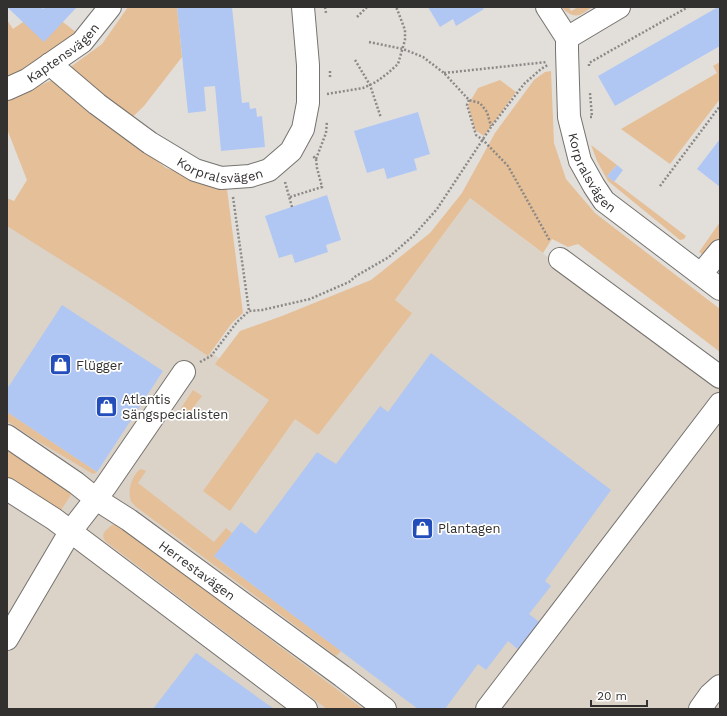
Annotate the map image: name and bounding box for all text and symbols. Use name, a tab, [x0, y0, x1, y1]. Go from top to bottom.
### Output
street label: Kaptensvägen	[24, 20, 102, 86]
street label: Korpralsvägen	[566, 131, 619, 215]
street label: Korpralsvägen	[174, 154, 265, 186]
shop icon: Flügger	[48, 352, 74, 378]
place label: Flügger	[76, 358, 123, 373]
place label: Atlantis Sängspecialisten	[122, 392, 228, 422]
shop icon: Atlantis Sängspecialisten	[94, 393, 120, 419]
shop icon: Plantagen	[409, 515, 435, 541]
place label: Plantagen	[438, 521, 501, 536]
street label: Herrestavägen	[156, 537, 238, 603]
scale bar	[591, 682, 647, 708]
text: 20 m	[597, 689, 627, 703]

